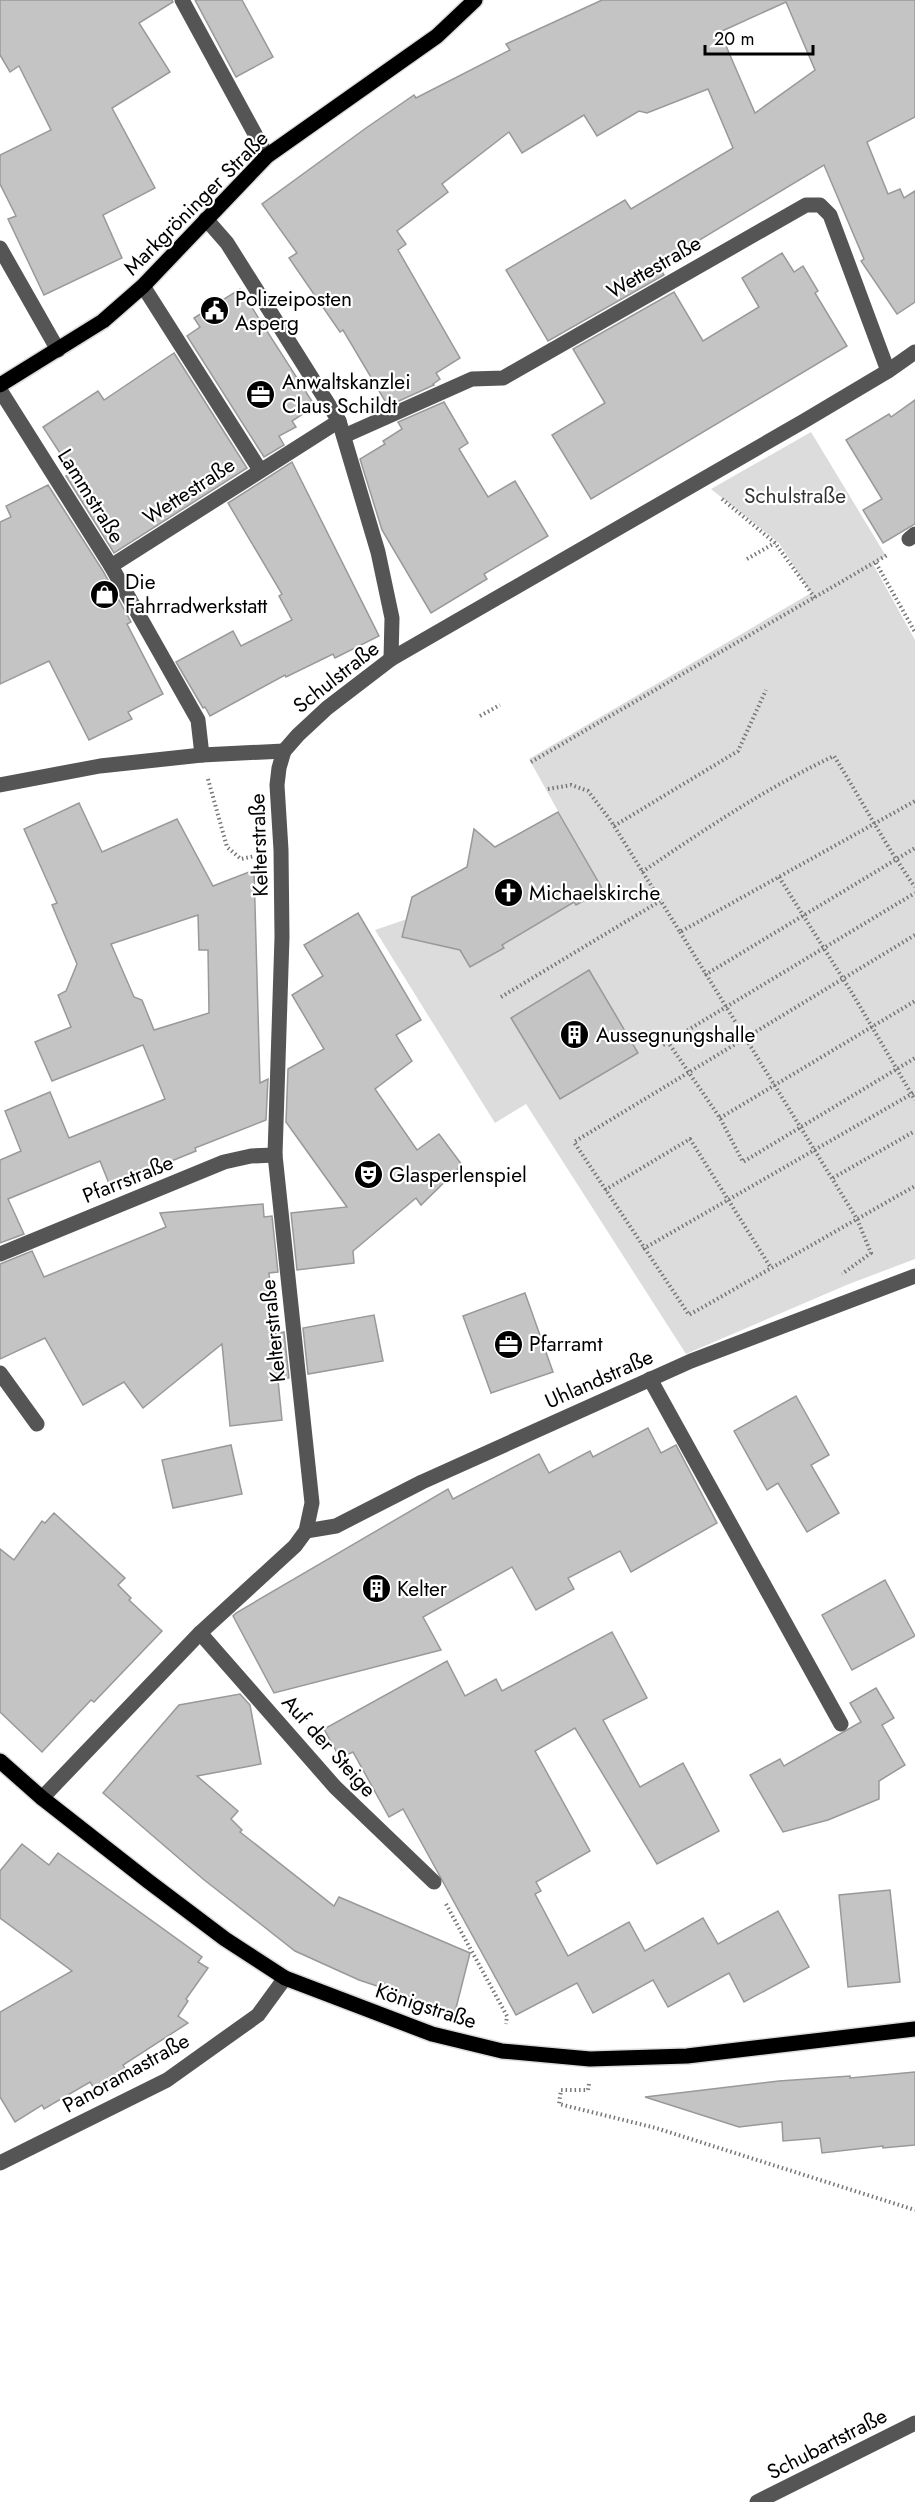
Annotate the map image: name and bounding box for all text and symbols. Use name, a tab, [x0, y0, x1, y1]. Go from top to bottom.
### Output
scale bar	[705, 18, 813, 56]
text: 20 m	[714, 26, 754, 52]
street label: Markgröninger Straße	[117, 124, 275, 282]
street label: Wettestraße	[601, 228, 707, 306]
place label: Polizeiposten Asperg	[235, 284, 352, 338]
public building icon: Polizeiposten Asperg	[198, 295, 230, 327]
place label: Anwaltskanzlei Claus Schildt	[282, 367, 411, 421]
office icon: Anwaltskanzlei Claus Schildt	[245, 378, 277, 410]
street label: Lammstraße	[50, 443, 132, 549]
street label: Wettestraße	[137, 450, 241, 532]
park label: Schulstraße	[744, 481, 846, 511]
place label: Die Fahrradwerkstatt	[125, 567, 267, 621]
shop icon: Die Fahrradwerkstatt	[88, 578, 120, 610]
street label: Schulstraße	[287, 634, 386, 720]
street label: Kelterstraße	[242, 793, 276, 897]
church icon: Michaelskirche	[492, 877, 524, 909]
place label: Michaelskirche	[529, 878, 660, 908]
building icon: Aussegnungshalle	[559, 1019, 591, 1051]
place label: Aussegnungshalle	[596, 1020, 755, 1050]
street label: Pfarrstraße	[78, 1147, 178, 1211]
theatre icon: Glasperlenspiel	[352, 1159, 384, 1191]
place label: Glasperlenspiel	[389, 1160, 527, 1190]
street label: Kelterstraße	[253, 1278, 293, 1384]
office icon: Pfarramt	[492, 1328, 524, 1360]
place label: Pfarramt	[529, 1329, 603, 1359]
street label: Uhlandstraße	[540, 1342, 658, 1416]
building icon: Kelter	[360, 1573, 392, 1605]
place label: Kelter	[397, 1574, 448, 1604]
street label: Auf der Steige	[275, 1688, 383, 1804]
street label: Königstraße	[372, 1976, 481, 2036]
street label: Panoramastraße	[57, 2026, 195, 2120]
street label: Schubartstraße	[762, 2401, 893, 2487]

